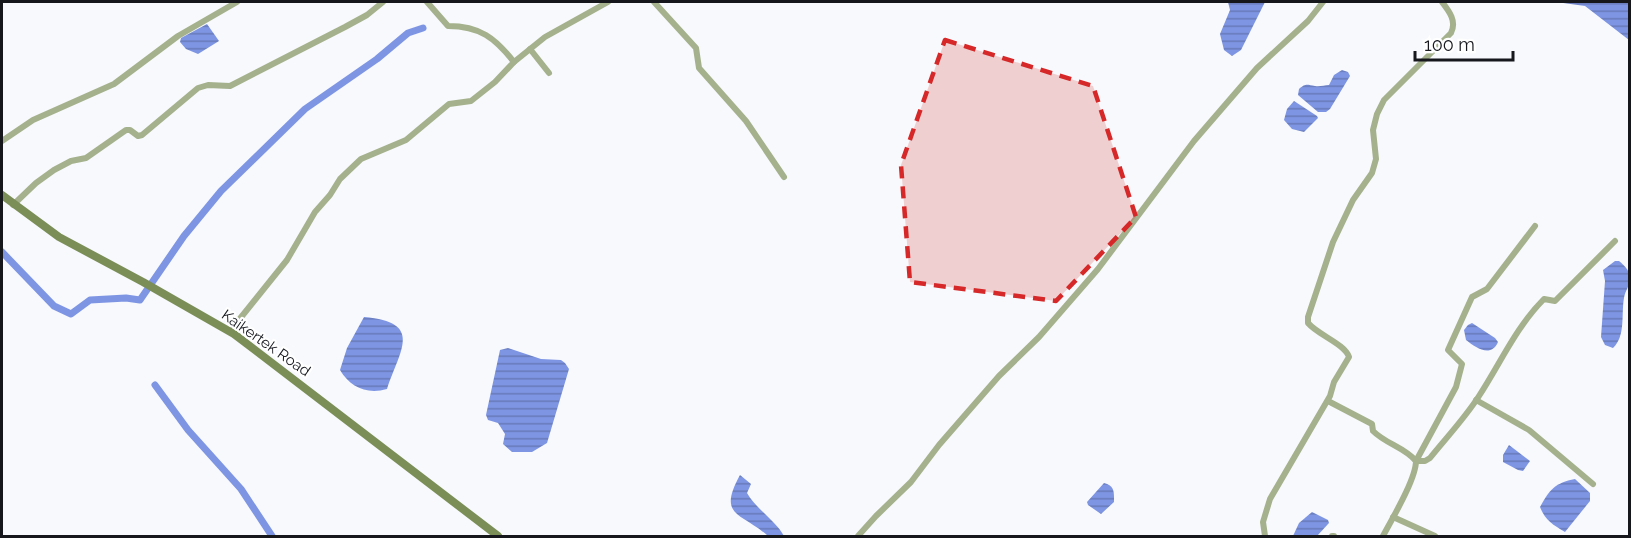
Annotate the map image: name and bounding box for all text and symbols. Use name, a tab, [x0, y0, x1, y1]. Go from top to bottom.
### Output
scale bar	[1415, 24, 1512, 62]
text: 100 m	[1424, 34, 1475, 55]
street label: Kaikertek Road	[218, 306, 314, 380]

